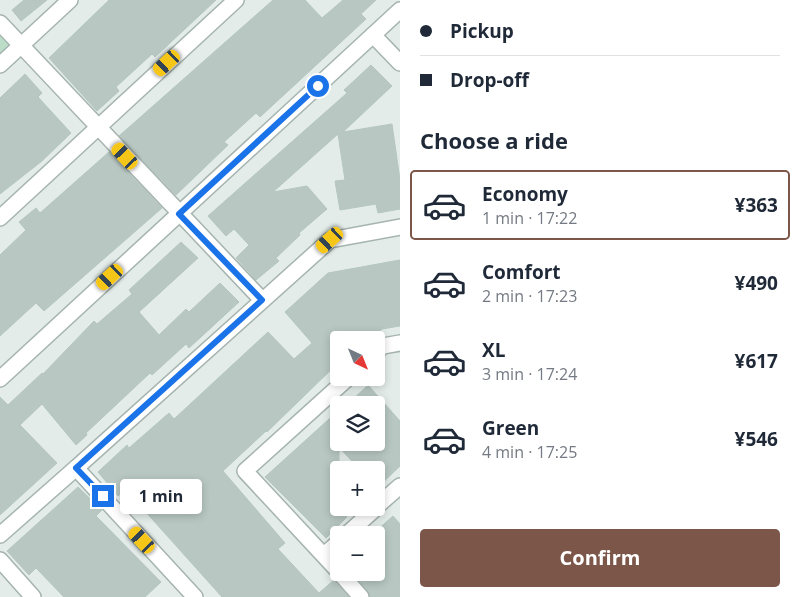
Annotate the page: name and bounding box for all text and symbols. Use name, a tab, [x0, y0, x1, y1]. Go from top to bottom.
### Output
text: Pickup	[450, 18, 514, 44]
car	[150, 47, 183, 79]
text: Drop-off	[450, 67, 529, 93]
route start	[307, 75, 329, 97]
text: Choose a ride	[420, 125, 568, 155]
car	[109, 140, 140, 172]
text: Economy	[482, 181, 568, 207]
icon: car	[422, 183, 467, 228]
text: ¥363	[735, 192, 778, 218]
text: 1 min · 17:22	[482, 207, 577, 229]
car	[313, 224, 346, 256]
text: Comfort	[482, 259, 561, 285]
car	[93, 261, 126, 293]
icon: car	[422, 261, 467, 306]
text: ¥490	[735, 270, 778, 296]
text: 2 min · 17:23	[482, 285, 577, 307]
north arrow	[330, 331, 385, 386]
map controls	[330, 331, 385, 581]
text: XL	[482, 337, 505, 363]
icon: car	[422, 339, 467, 384]
text: ¥617	[735, 348, 778, 374]
text: 3 min · 17:24	[482, 363, 577, 385]
button: layers	[330, 396, 385, 451]
text: Green	[482, 415, 539, 441]
icon: car	[422, 417, 467, 462]
text: ¥546	[735, 426, 778, 452]
text: 4 min · 17:25	[482, 441, 577, 463]
button: +	[330, 461, 385, 516]
callout: 1 min	[120, 478, 203, 514]
route end	[92, 485, 114, 507]
text: 1 min	[139, 485, 183, 507]
car	[126, 524, 157, 556]
button: −	[330, 526, 385, 581]
button: Confirm	[420, 529, 780, 587]

